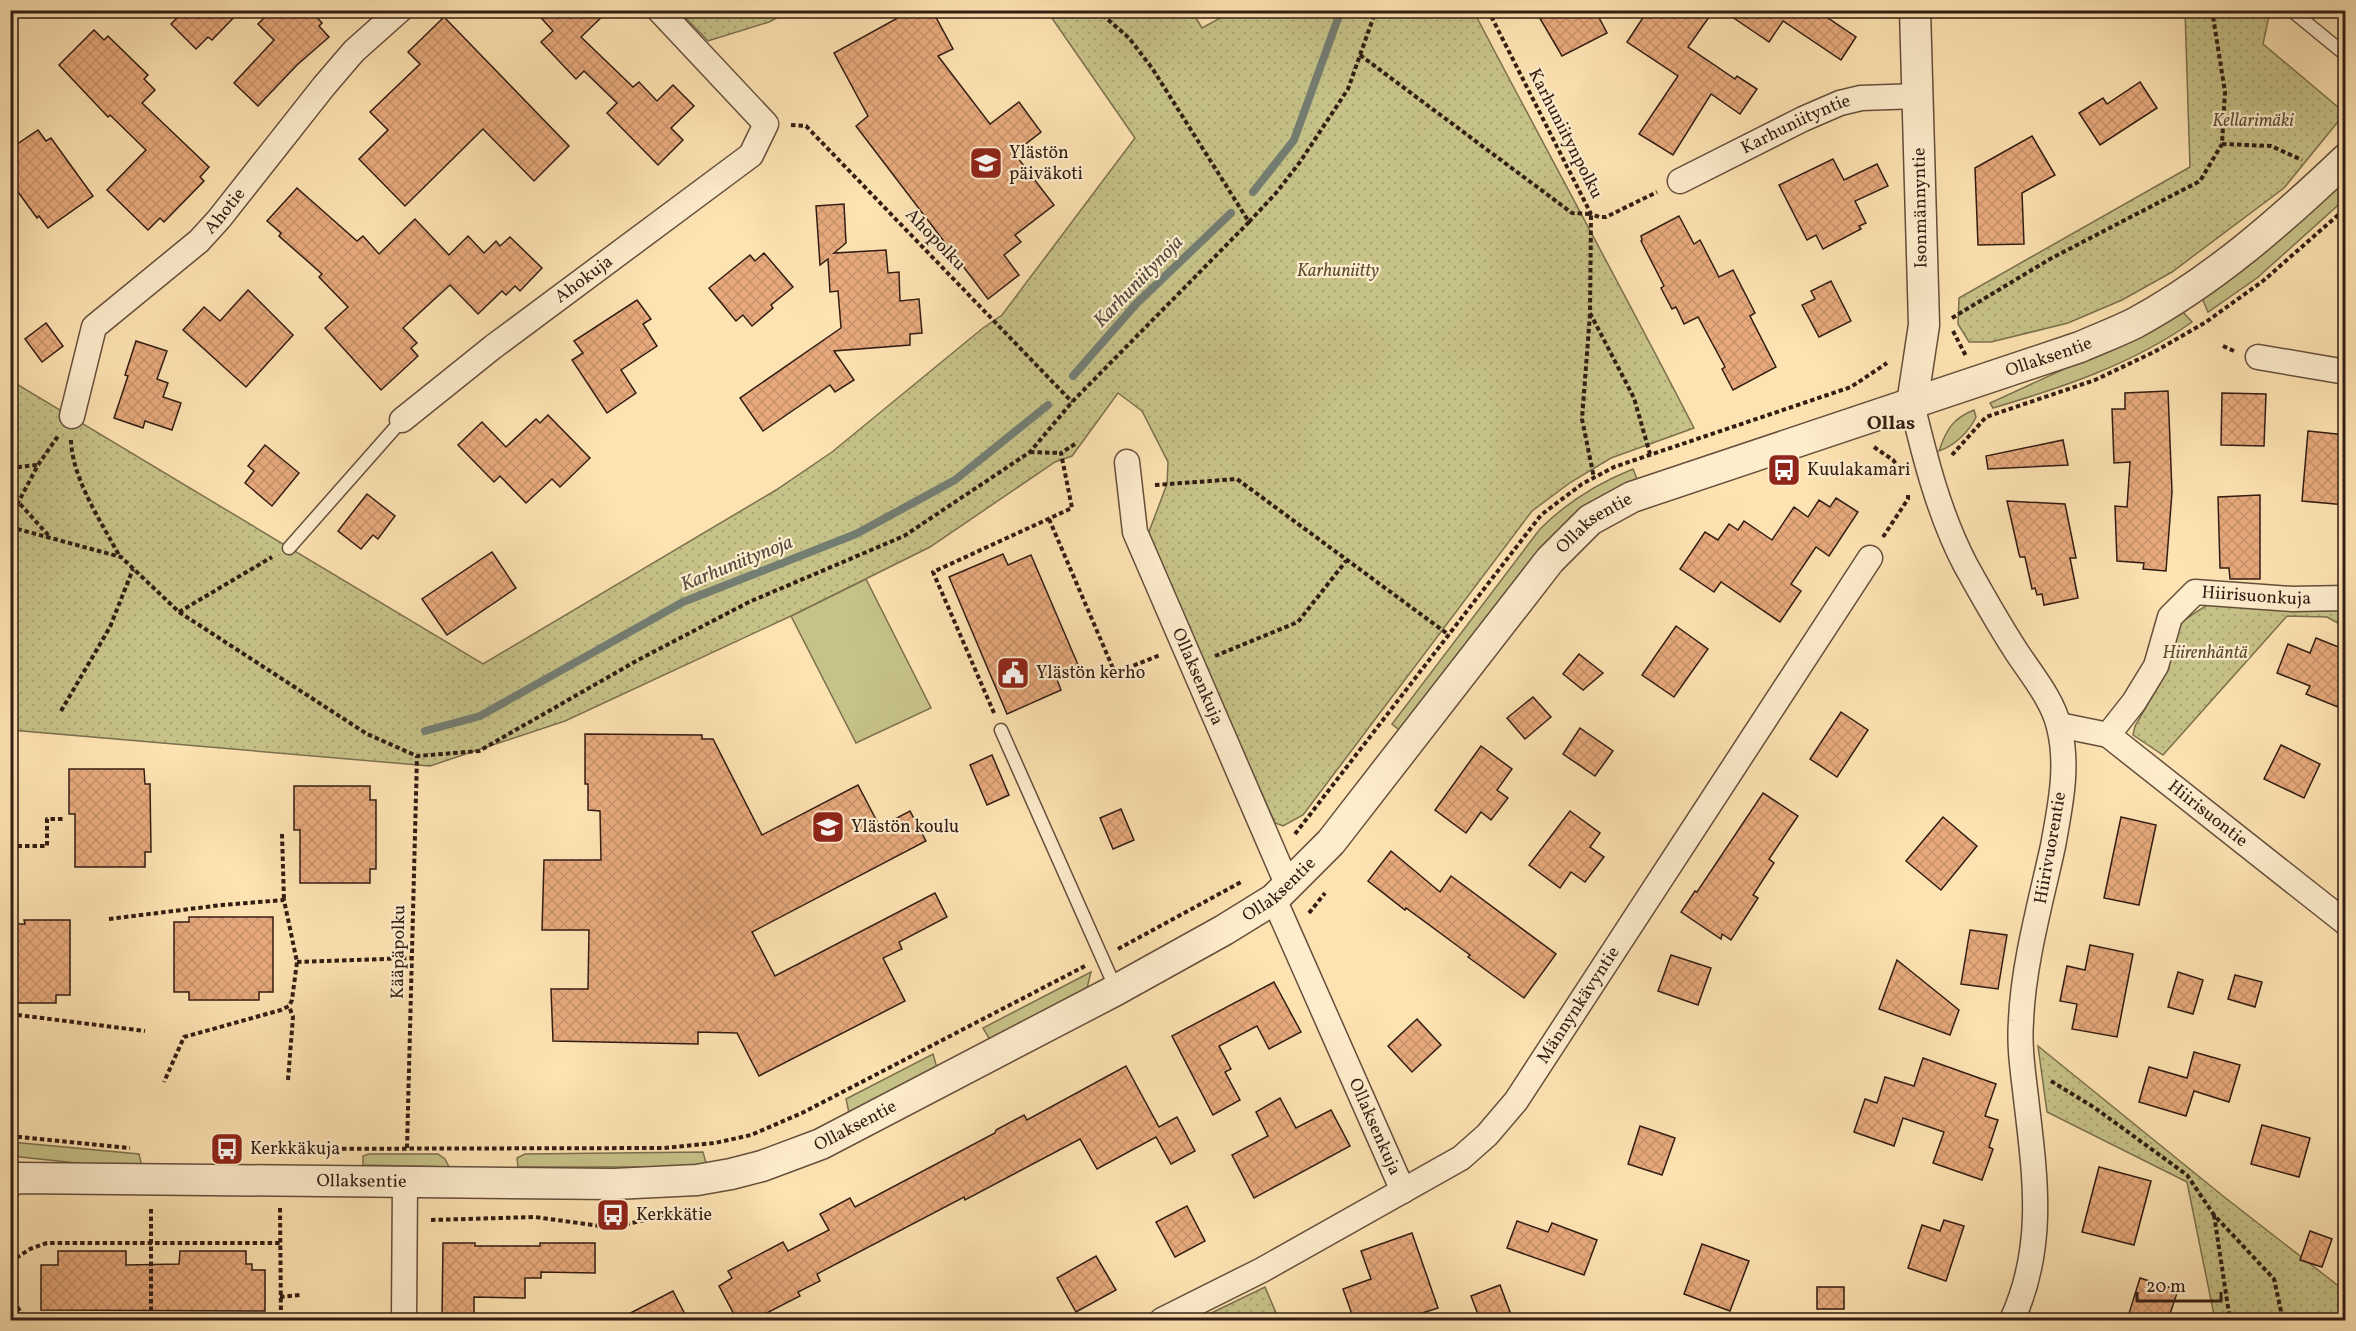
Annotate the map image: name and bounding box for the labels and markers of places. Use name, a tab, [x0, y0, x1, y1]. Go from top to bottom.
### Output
place label: Ylästön päiväkoti	[1009, 141, 1083, 187]
school or university icon: Ylästön päiväkoti	[968, 145, 1004, 181]
bus stop icon: Kuulakamari	[1766, 452, 1802, 488]
place label: Kuulakamari	[1807, 458, 1910, 483]
public building icon: Ylästön kerho	[995, 655, 1031, 691]
place label: Ylästön kerho	[1036, 661, 1145, 686]
school or university icon: Ylästön koulu	[810, 809, 846, 845]
place label: Ylästön koulu	[851, 815, 959, 840]
bus stop icon: Kerkkäkuja	[209, 1131, 245, 1167]
place label: Kerkkäkuja	[250, 1137, 340, 1162]
bus stop icon: Kerkkätie	[595, 1197, 631, 1233]
place label: Kerkkätie	[636, 1203, 712, 1228]

